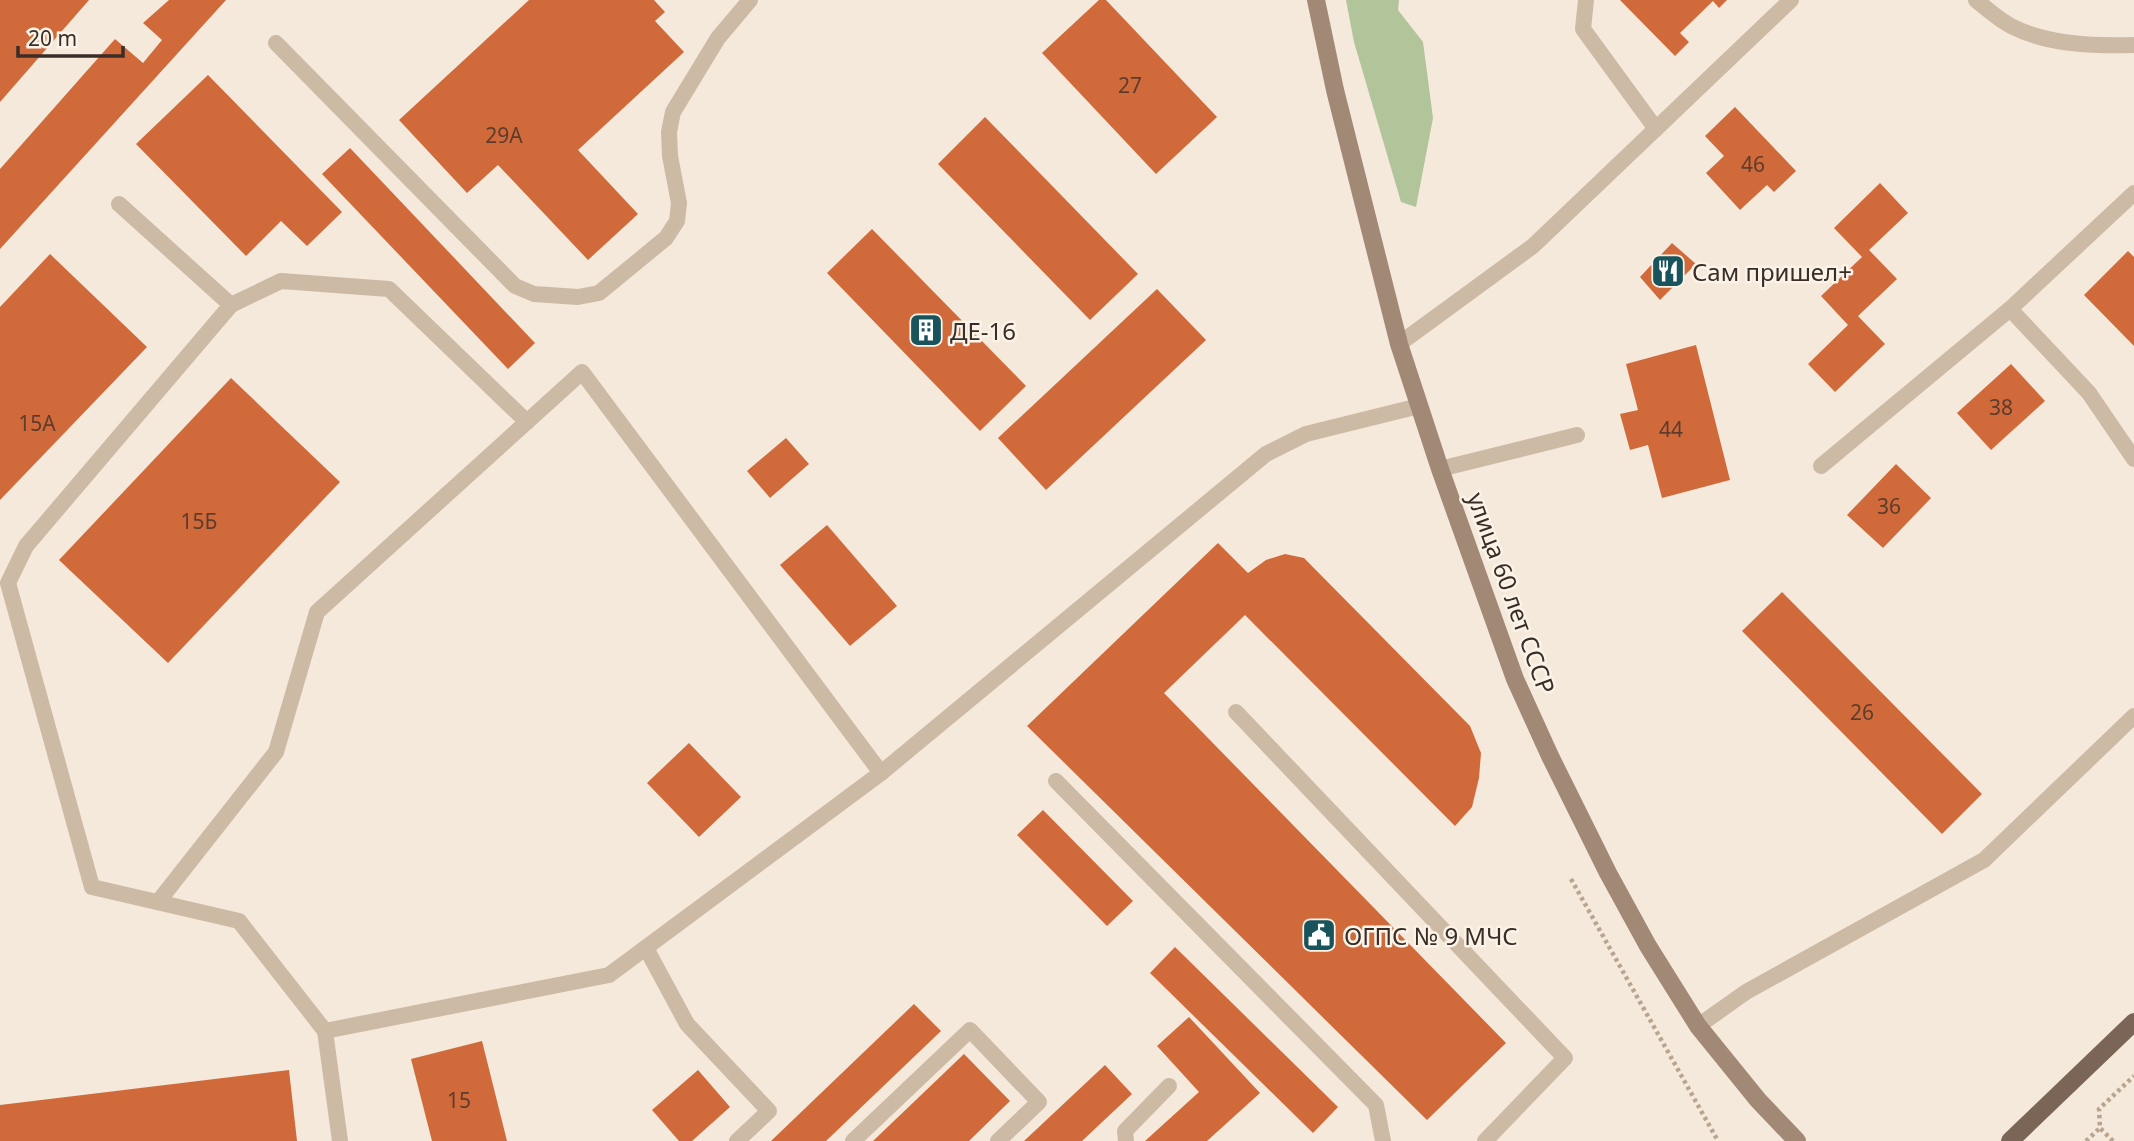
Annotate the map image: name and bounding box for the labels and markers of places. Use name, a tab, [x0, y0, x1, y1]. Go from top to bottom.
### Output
restaurant icon: Сам пришел+	[1649, 252, 1687, 290]
place label: Сам пришел+	[1692, 255, 1852, 288]
building icon: ДЕ-16	[907, 311, 945, 349]
place label: ДЕ-16	[950, 314, 1016, 347]
public building icon: ОГПС № 9 МЧС	[1300, 916, 1338, 954]
place label: ОГПС № 9 МЧС	[1344, 919, 1518, 952]

